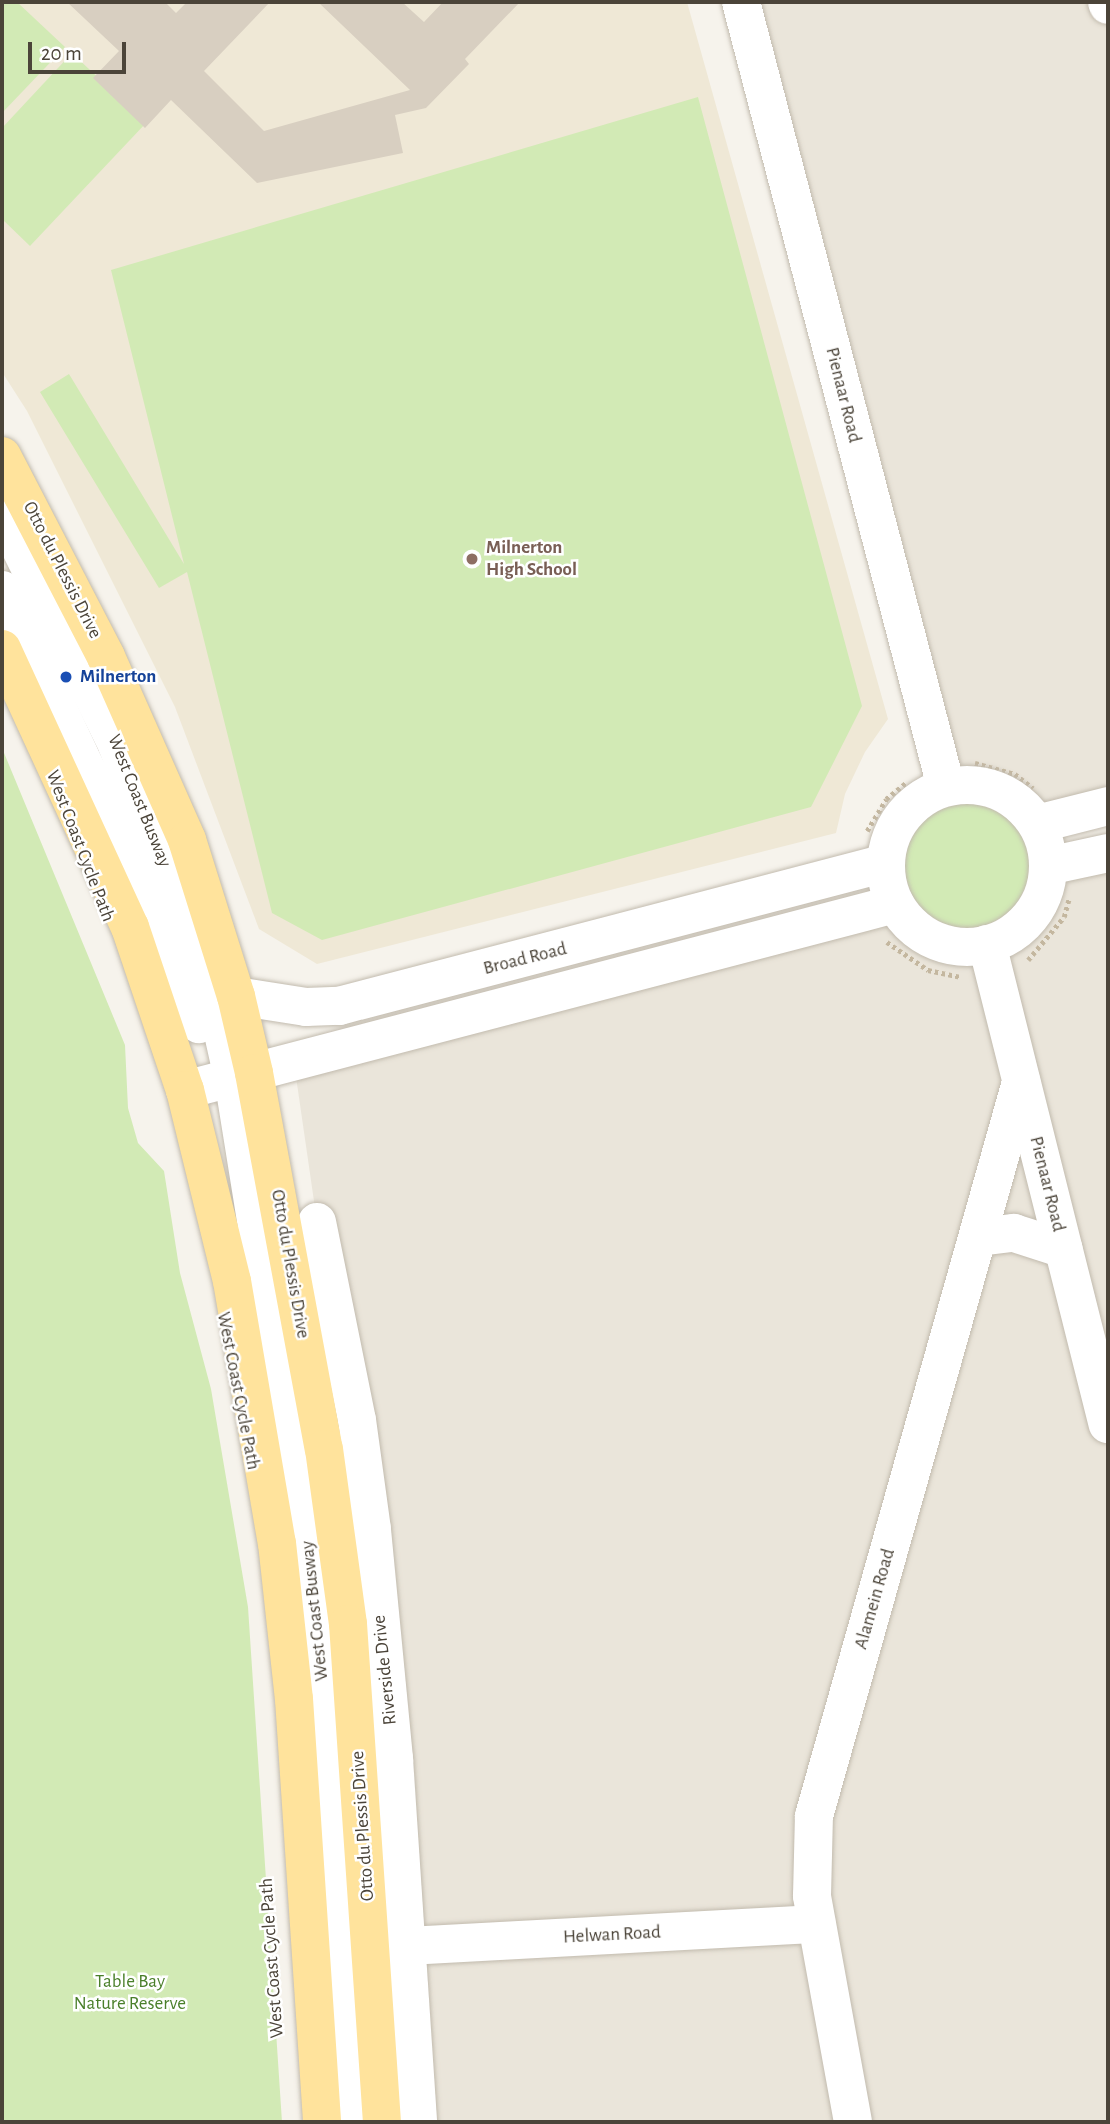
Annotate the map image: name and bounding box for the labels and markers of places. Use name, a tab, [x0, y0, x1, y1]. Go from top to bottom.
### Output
place label: Milnerton High School	[486, 537, 577, 581]
marker: Milnerton High School	[464, 551, 480, 567]
place label: Milnerton	[80, 666, 156, 688]
marker: Milnerton	[58, 669, 74, 685]

